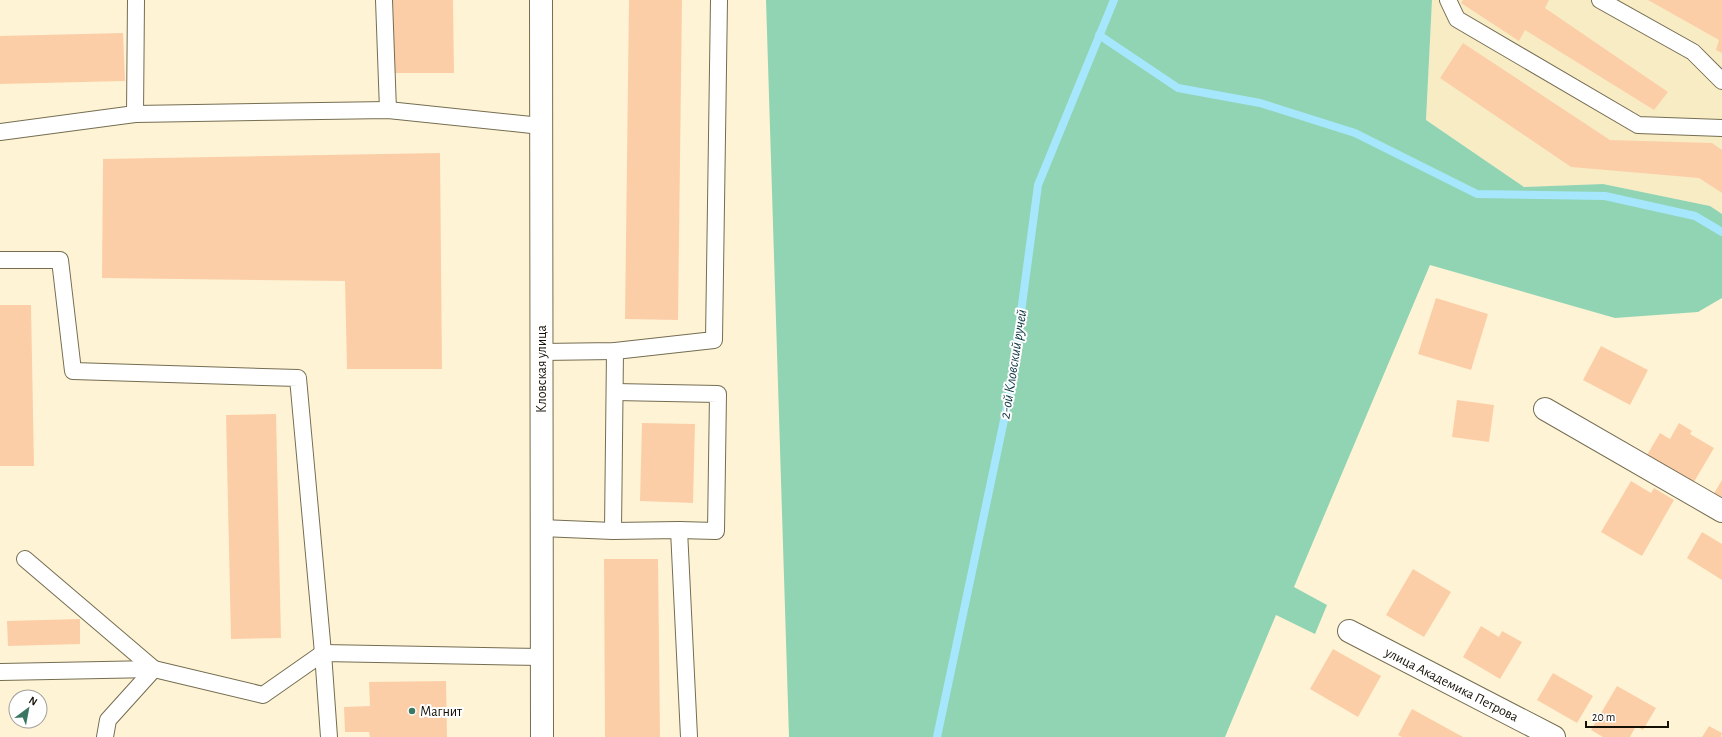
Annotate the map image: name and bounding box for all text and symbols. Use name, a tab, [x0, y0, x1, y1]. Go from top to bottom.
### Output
water label: 2-ой Кловский ручей	[997, 308, 1030, 420]
street label: Кловская улица	[535, 324, 549, 413]
street label: улица Академика Петрова	[1382, 645, 1521, 725]
north arrow	[8, 689, 48, 729]
text: N	[27, 694, 39, 708]
scale bar	[1586, 703, 1668, 729]
place label: Магнит	[420, 705, 463, 719]
marker: Магнит	[407, 706, 417, 716]
text: 20 m	[1592, 711, 1615, 723]

